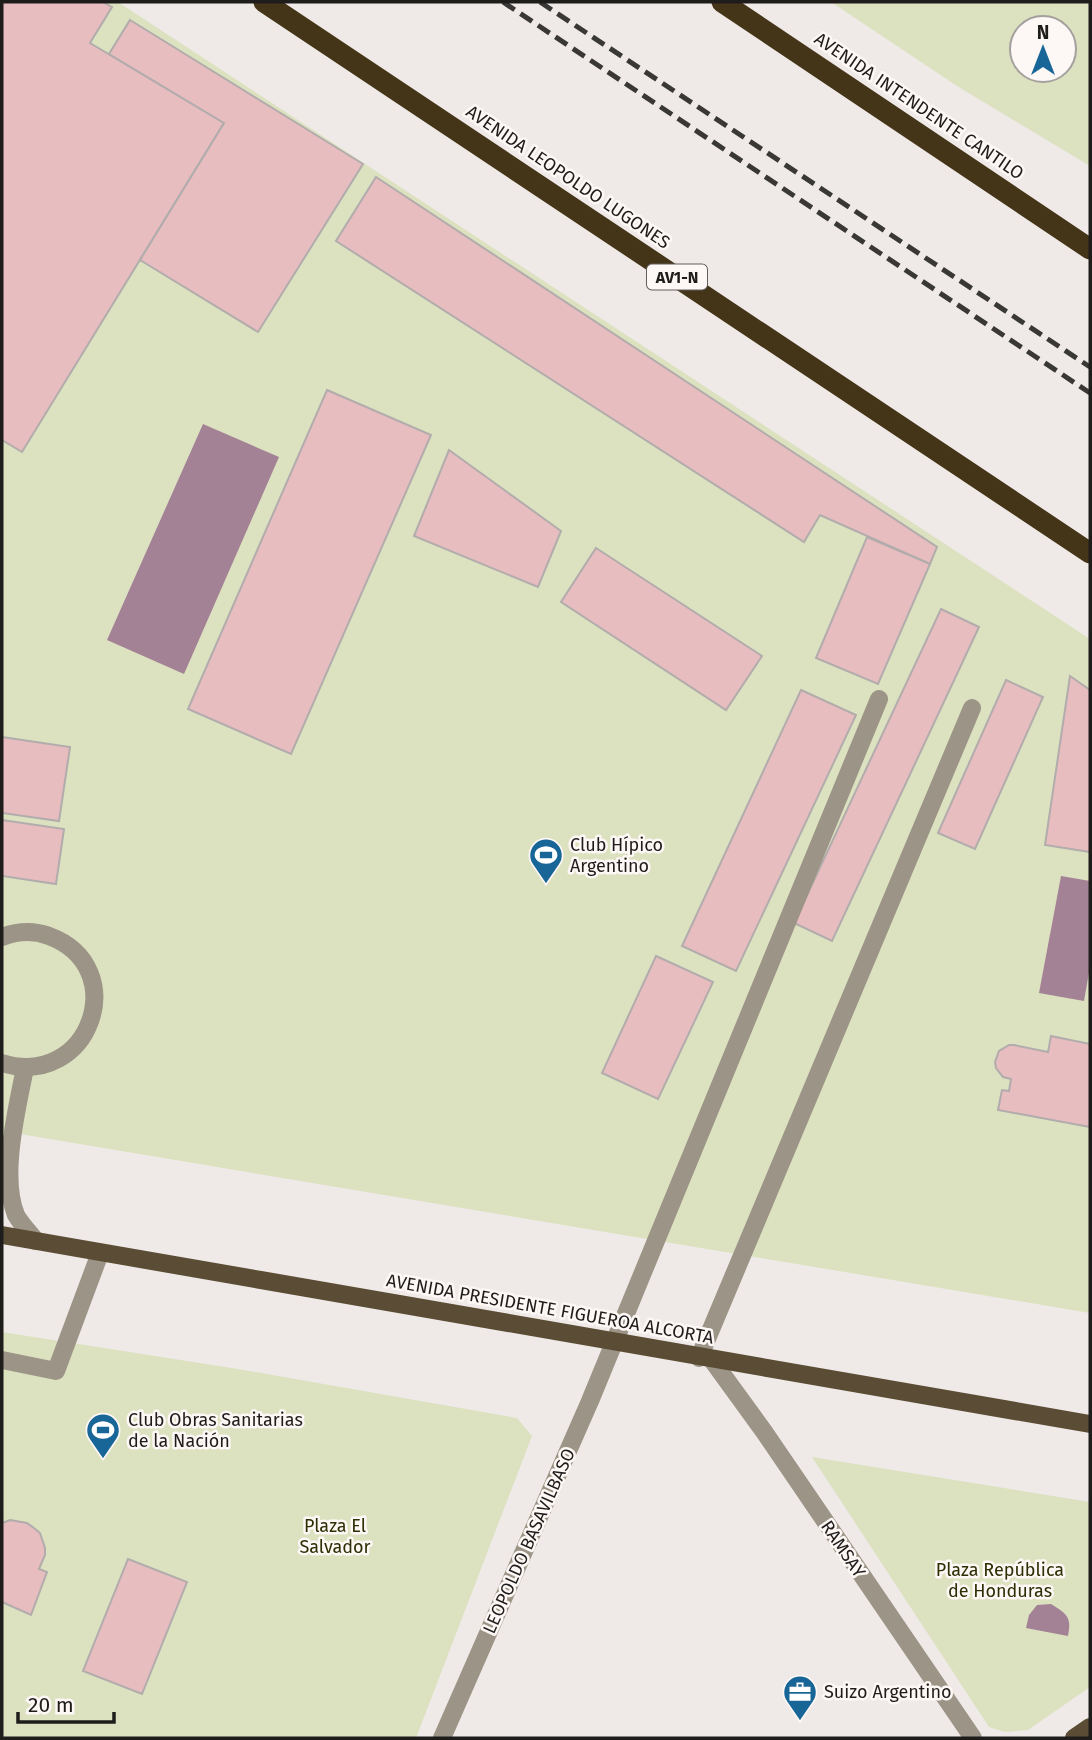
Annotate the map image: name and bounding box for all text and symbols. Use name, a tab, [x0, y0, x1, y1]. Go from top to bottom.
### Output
north arrow	[1008, 14, 1078, 84]
text: N	[1037, 21, 1049, 44]
street label: AVENIDA INTENDENTE CANTILO	[810, 28, 1028, 184]
street label: AVENIDA LEOPOLDO LUGONES	[462, 100, 674, 254]
road number: AV1-N	[647, 264, 707, 290]
place label: Club Hípico Argentino	[570, 834, 663, 877]
sports icon: Club Hípico Argentino	[527, 836, 565, 885]
street label: AVENIDA PRESIDENTE FIGUEROA ALCORTA	[385, 1269, 716, 1349]
place label: Club Obras Sanitarias de la Nación	[128, 1409, 303, 1452]
sports icon: Club Obras Sanitarias de la Nación	[84, 1411, 122, 1460]
street label: LEOPOLDO BASAVILBASO	[478, 1445, 580, 1637]
park label: Plaza El Salvador	[299, 1515, 371, 1558]
street label: RAMSAY	[816, 1516, 870, 1582]
park label: Plaza República de Honduras	[936, 1559, 1064, 1602]
office icon: Suizo Argentino	[781, 1673, 819, 1722]
scale bar	[18, 1680, 114, 1724]
place label: Suizo Argentino	[824, 1681, 951, 1703]
text: 20 m	[28, 1692, 74, 1718]

